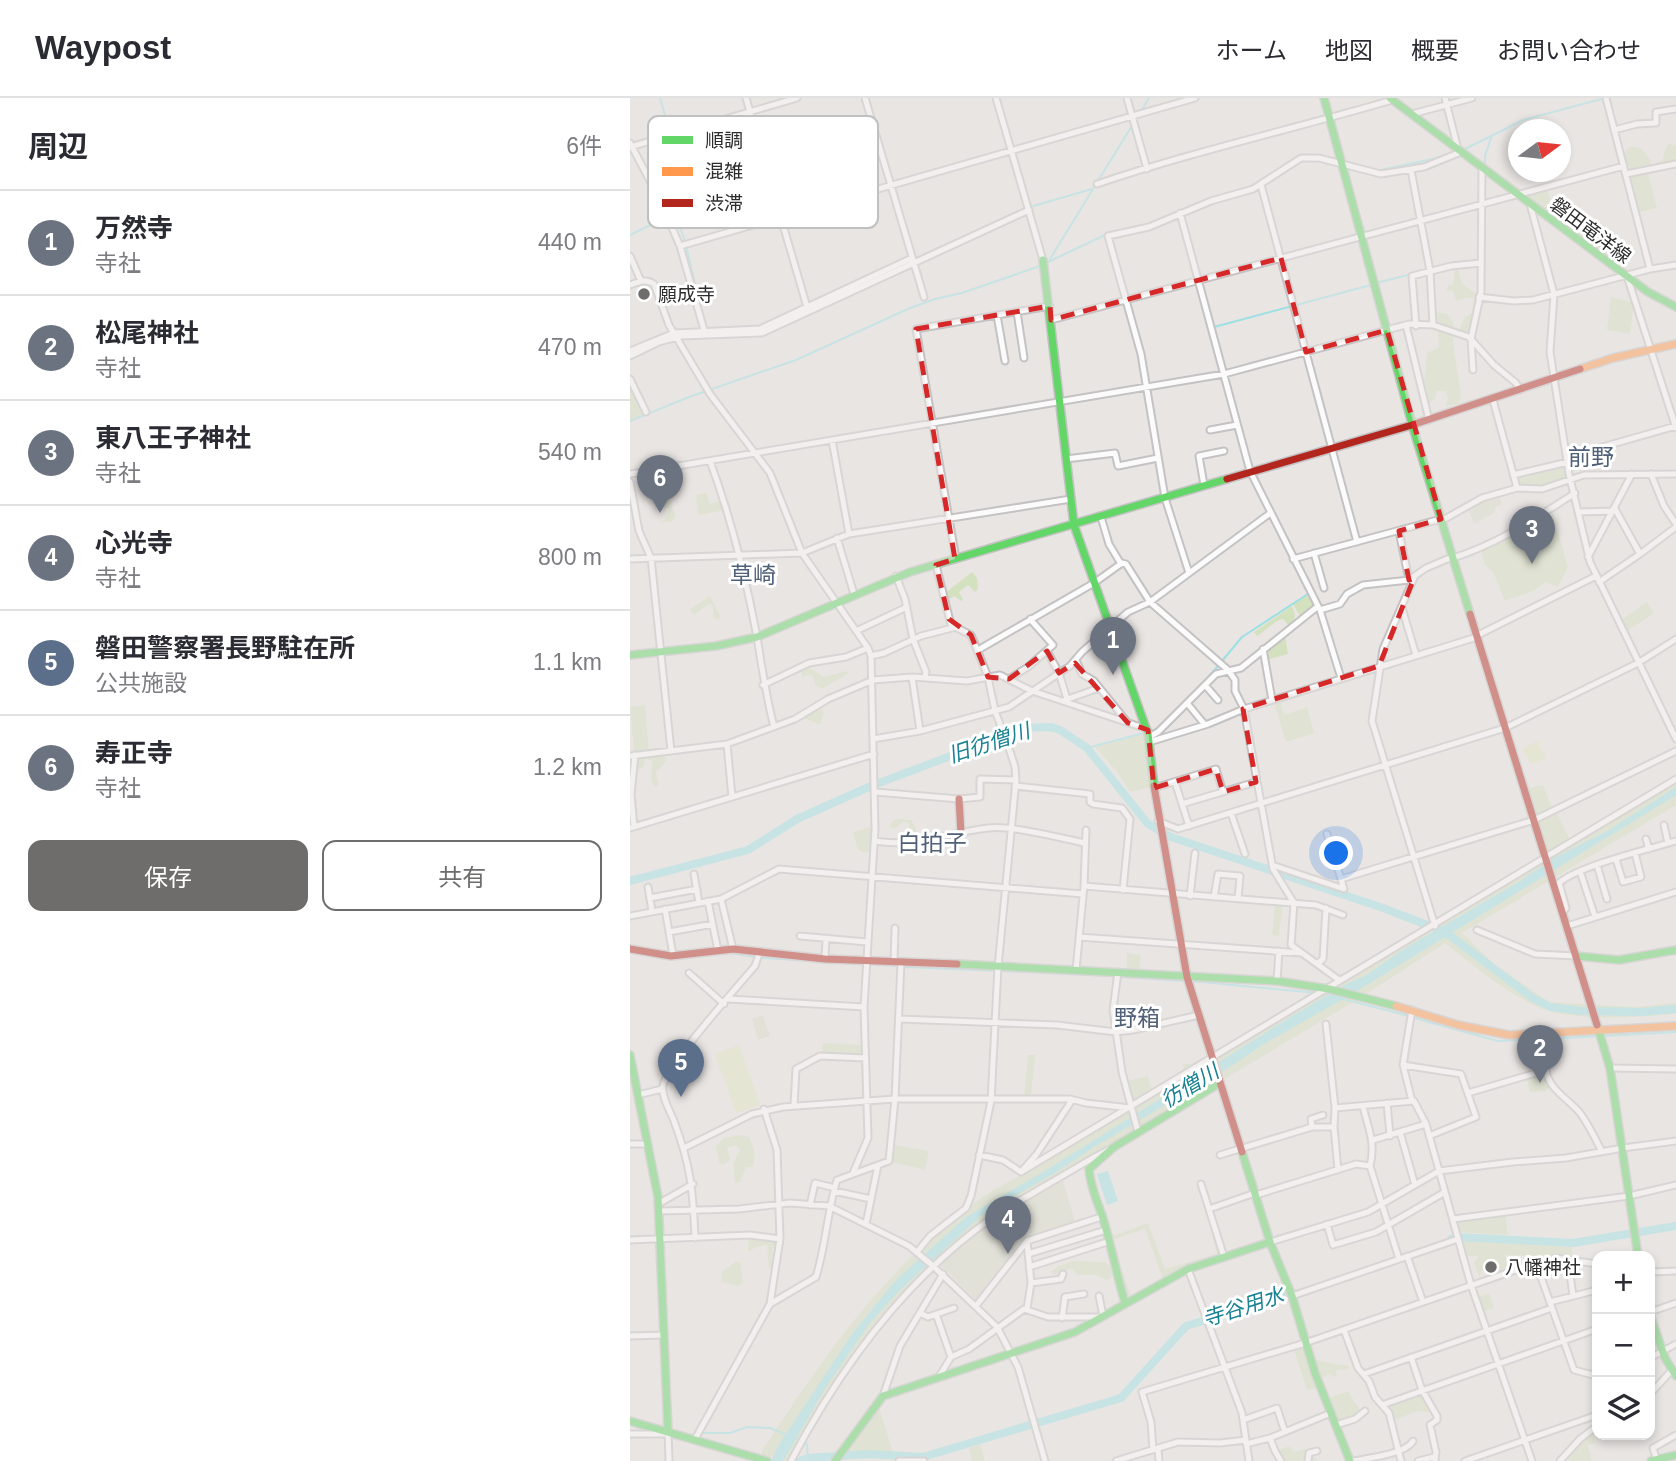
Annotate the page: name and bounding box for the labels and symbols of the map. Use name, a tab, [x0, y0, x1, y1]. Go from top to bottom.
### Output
legend	[648, 116, 878, 228]
north arrow	[1508, 119, 1571, 182]
text: 順調	[705, 130, 743, 151]
text: 混雑	[705, 161, 743, 182]
text: 渋滞	[705, 193, 743, 214]
street label: 磐田竜洋線	[1546, 193, 1635, 267]
place label: 願成寺	[658, 284, 715, 305]
marker: 願成寺	[636, 286, 652, 302]
district label: 前野	[1568, 444, 1614, 470]
pin: 6	[637, 455, 683, 513]
pin: 3	[1509, 506, 1555, 564]
district label: 草崎	[730, 562, 776, 588]
pin: 1	[1090, 617, 1136, 675]
water label: 旧彷僧川	[945, 718, 1034, 766]
district label: 白拍子	[898, 830, 967, 856]
your location	[1319, 836, 1353, 870]
district label: 野箱	[1114, 1005, 1160, 1031]
pin: 2	[1517, 1025, 1563, 1083]
pin: 5	[658, 1039, 704, 1097]
water label: 彷僧川	[1157, 1058, 1224, 1112]
pin: 4	[985, 1196, 1031, 1254]
place label: 八幡神社	[1505, 1257, 1581, 1278]
marker: 八幡神社	[1483, 1259, 1499, 1275]
water label: 寺谷用水	[1199, 1282, 1288, 1330]

